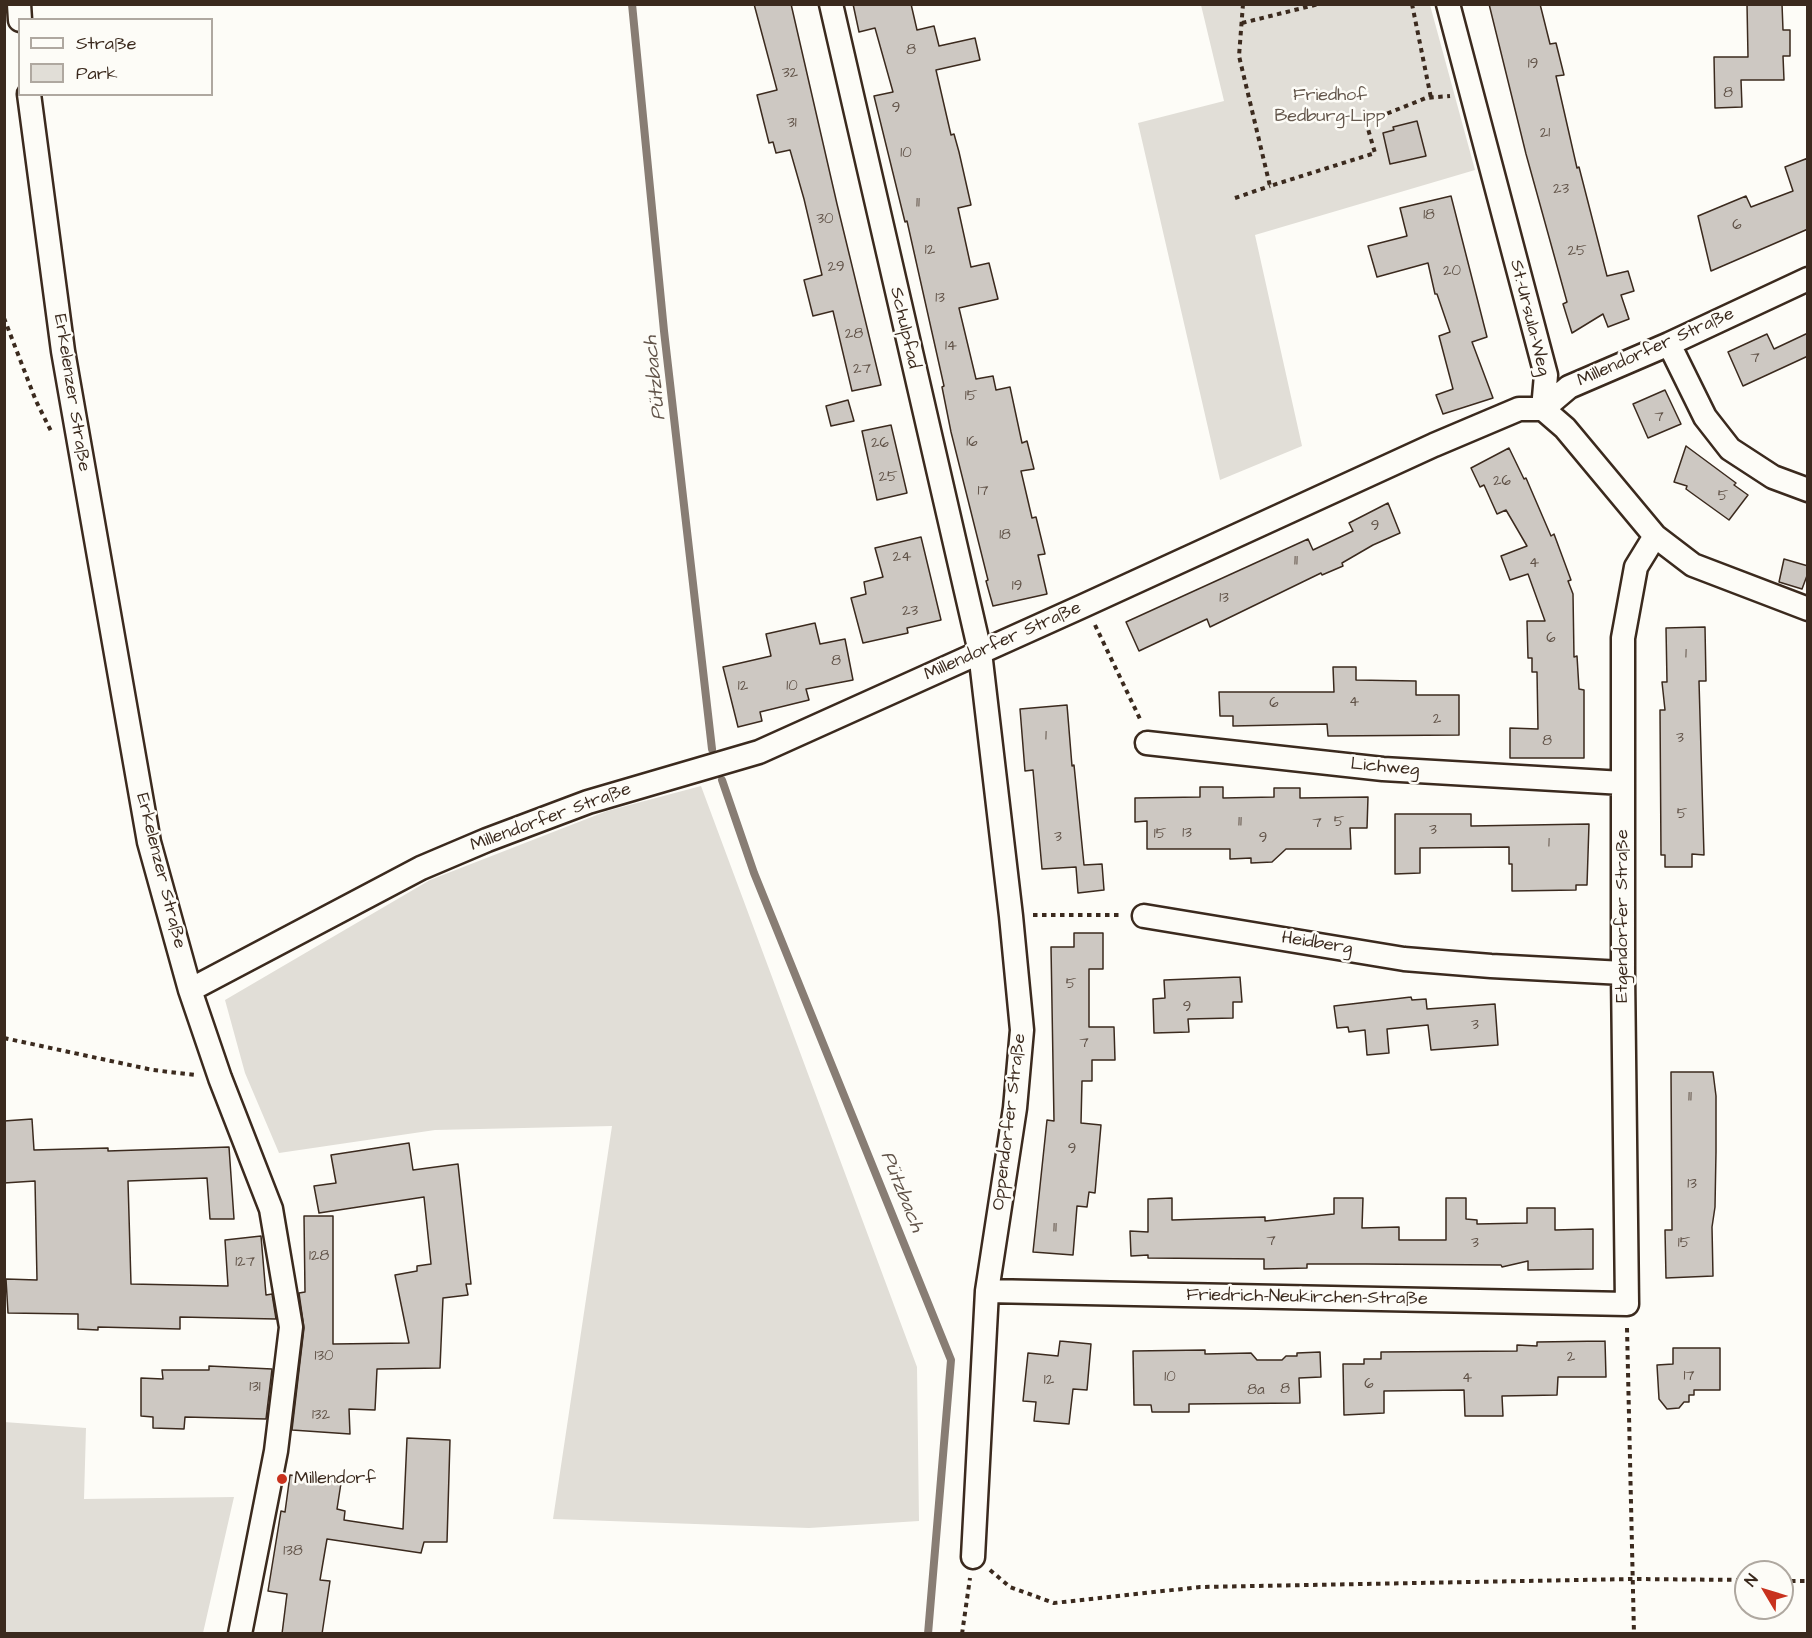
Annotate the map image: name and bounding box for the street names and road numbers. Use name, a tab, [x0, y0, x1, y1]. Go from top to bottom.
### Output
street label: St.-Ursula-Weg	[1504, 258, 1554, 378]
street label: Schulpfad	[884, 285, 924, 371]
street label: Millendorfer Straße	[1574, 304, 1738, 392]
street label: Erkelenzer Straße	[48, 313, 94, 473]
street label: Millendorfer Straße	[921, 598, 1085, 686]
street label: Lichweg	[1350, 754, 1420, 782]
street label: Millendorfer Straße	[468, 779, 634, 857]
street label: Erkelenzer Straße	[130, 791, 190, 951]
street label: Etgendorfer Straße	[1612, 829, 1634, 1003]
street label: Heidberg	[1280, 928, 1354, 960]
street label: Oppendorfer Straße	[988, 1032, 1032, 1212]
street label: Friedrich-Neukirchen-Straße	[1186, 1285, 1428, 1311]

